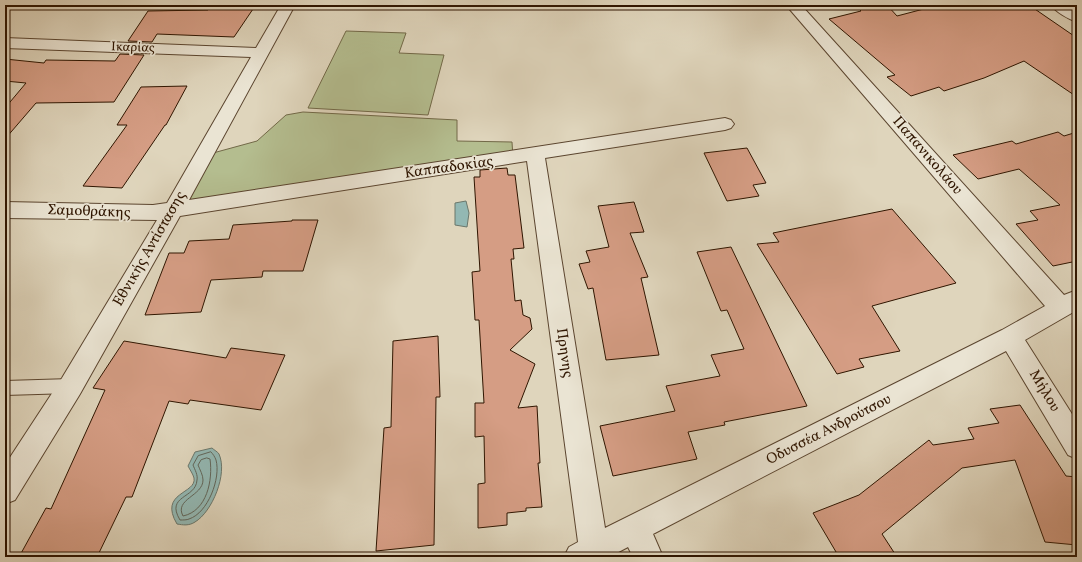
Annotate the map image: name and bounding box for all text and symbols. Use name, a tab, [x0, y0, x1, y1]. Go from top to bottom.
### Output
street label: Ικαρίας	[111, 38, 155, 58]
street label: Παπανικολάου	[887, 112, 967, 200]
street label: Καππαδοκίας	[403, 151, 495, 185]
street label: Εθνικής Αντίστασης	[108, 187, 192, 311]
street label: Σαμοθράκης	[47, 200, 131, 224]
street label: Πρηνης	[550, 327, 578, 379]
street label: Μήλου	[1023, 366, 1065, 416]
street label: Οδυσσέα Ανδρούτσου	[763, 389, 895, 471]

